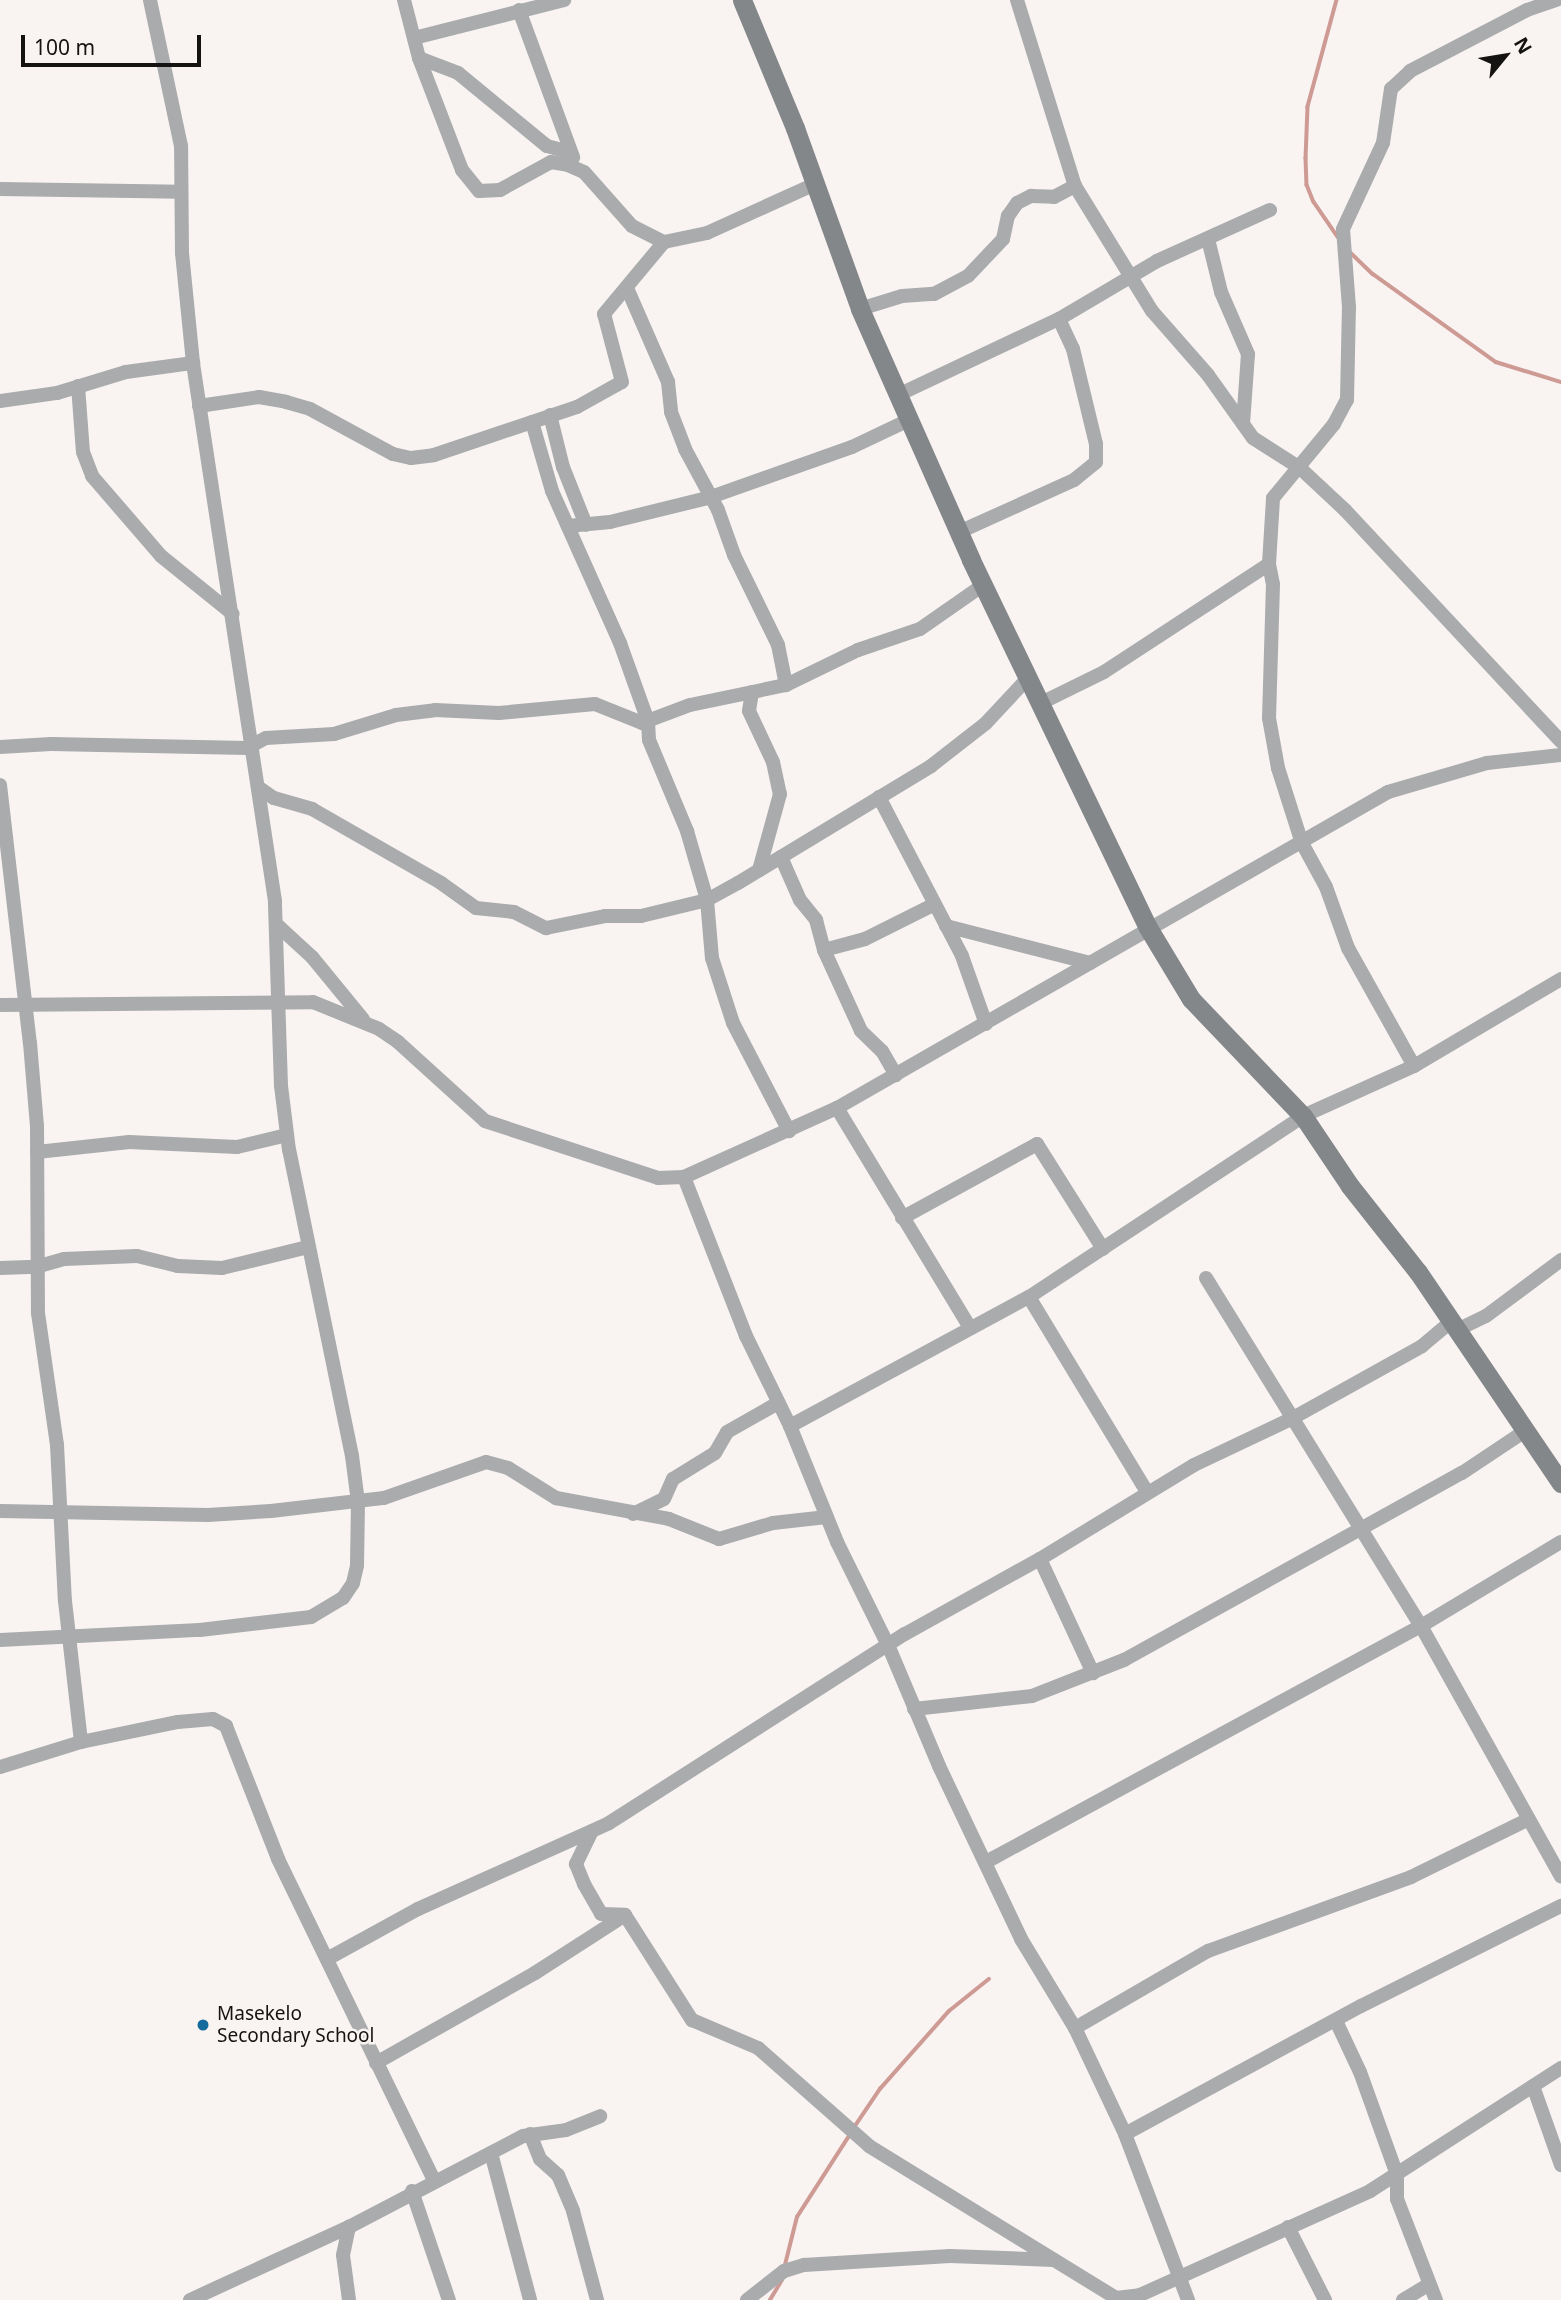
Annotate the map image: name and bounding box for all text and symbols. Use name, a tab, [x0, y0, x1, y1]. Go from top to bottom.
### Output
scale bar	[24, 21, 205, 65]
north arrow	[1470, 21, 1540, 91]
text: N	[1508, 32, 1538, 59]
text: 100 m	[34, 33, 95, 61]
place label: Masekelo Secondary School	[217, 2003, 375, 2047]
marker: Masekelo Secondary School	[195, 2017, 211, 2033]

